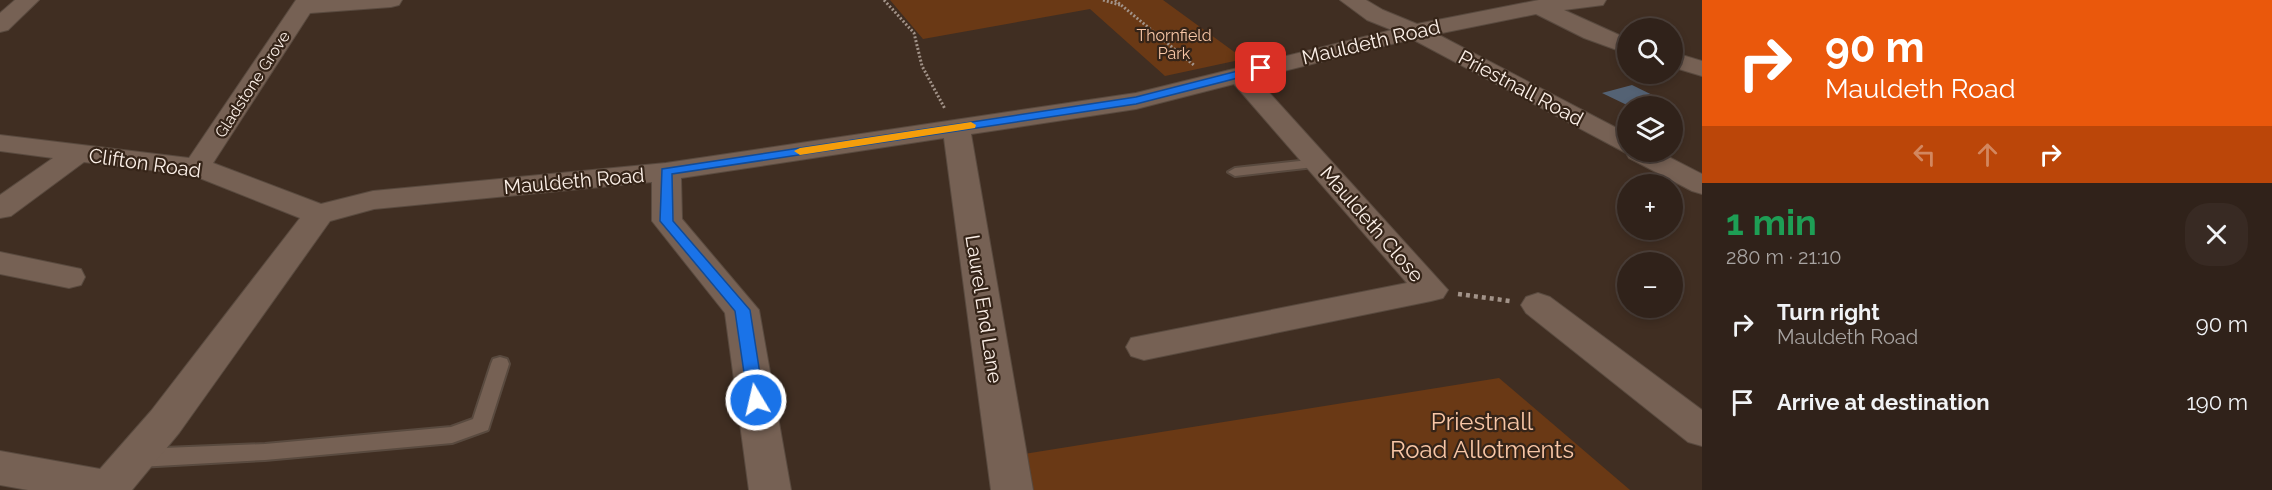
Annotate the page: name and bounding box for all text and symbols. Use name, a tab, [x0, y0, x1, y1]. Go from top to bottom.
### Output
street label: Mauldeth Road	[1300, 14, 1442, 70]
map controls	[1617, 18, 1683, 318]
button: search	[1617, 18, 1683, 84]
text: 90 m	[1825, 23, 1925, 72]
icon: right	[1726, 24, 1804, 102]
park label: Thornfield Park	[1136, 26, 1212, 63]
street label: Gladstone Grove	[211, 27, 294, 141]
pin	[1235, 42, 1286, 93]
street label: Priestnall Road	[1455, 45, 1587, 131]
icon: arrive	[1244, 51, 1277, 84]
text: Mauldeth Road	[1825, 73, 2016, 104]
button: layers	[1617, 96, 1683, 162]
icon: left	[1908, 138, 1941, 171]
icon: ahead	[1971, 138, 2004, 171]
icon: right	[2034, 138, 2067, 171]
street label: Clifton Road	[87, 143, 203, 183]
street label: Mauldeth Close	[1315, 161, 1429, 287]
street label: Mauldeth Road	[503, 163, 645, 199]
button: +	[1617, 174, 1683, 240]
text: 1 min	[1726, 201, 1817, 243]
button: close	[2185, 203, 2248, 266]
street label: Laurel End Lane	[960, 233, 1008, 385]
text: 280 m · 21:10	[1726, 245, 1842, 269]
button: −	[1617, 252, 1683, 318]
text: Turn right	[1777, 299, 1880, 325]
icon: right	[1726, 308, 1759, 341]
text: 90 m	[2196, 311, 2248, 337]
text: Mauldeth Road	[1777, 325, 1918, 349]
position arrow	[724, 368, 788, 432]
icon: arrive	[1726, 386, 1759, 419]
text: Arrive at destination	[1777, 389, 1990, 415]
text: 190 m	[2186, 389, 2248, 415]
park label: Priestnall Road Allotments	[1390, 407, 1574, 464]

